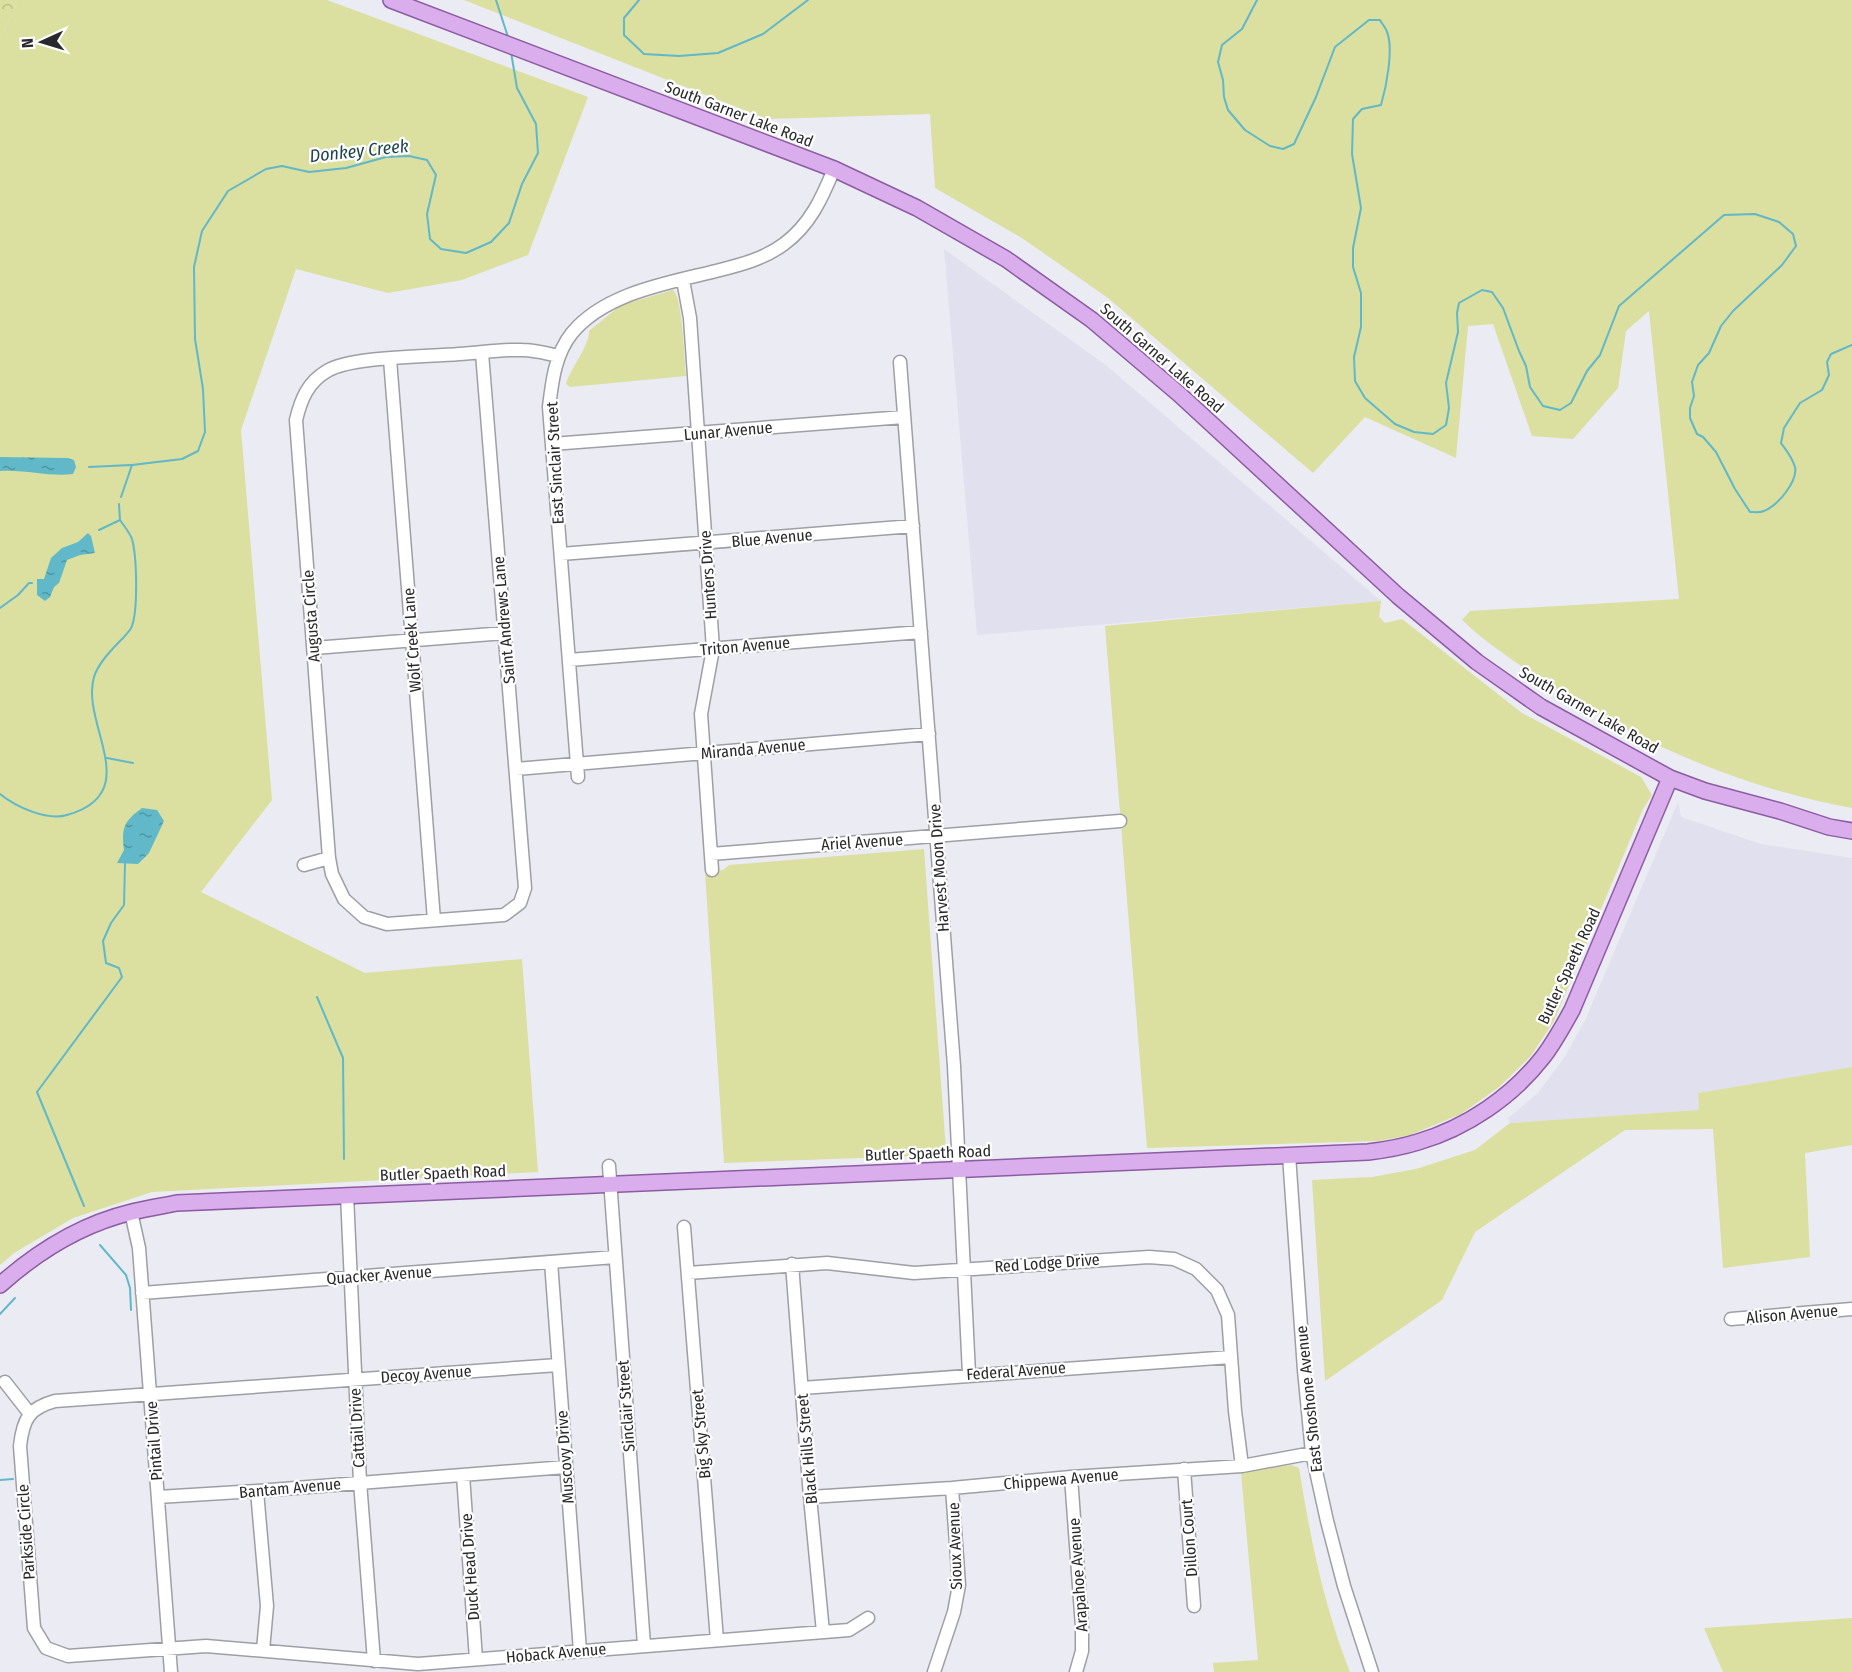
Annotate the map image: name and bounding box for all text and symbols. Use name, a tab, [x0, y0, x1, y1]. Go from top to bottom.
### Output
north arrow	[12, 12, 72, 72]
text: N	[18, 38, 37, 48]
street label: South Garner Lake Road	[662, 77, 816, 151]
water label: Donkey Creek	[308, 135, 410, 167]
street label: South Garner Lake Road	[1096, 299, 1228, 417]
street label: East Sinclair Street	[542, 400, 568, 525]
street label: Lunar Avenue	[683, 418, 773, 444]
street label: Blue Avenue	[731, 525, 813, 551]
street label: Hunters Drive	[695, 530, 721, 620]
street label: Saint Andrews Lane	[489, 555, 519, 685]
street label: Augusta Circle	[298, 569, 324, 663]
street label: Wolf Creek Lane	[399, 587, 425, 693]
street label: Triton Avenue	[699, 633, 791, 659]
street label: South Garner Lake Road	[1516, 662, 1662, 758]
street label: Miranda Avenue	[700, 735, 806, 763]
street label: Harvest Moon Drive	[925, 803, 953, 933]
street label: Ariel Avenue	[820, 830, 904, 854]
street label: Butler Spaeth Road	[1534, 905, 1604, 1027]
street label: Butler Spaeth Road	[865, 1141, 991, 1165]
street label: Butler Spaeth Road	[380, 1161, 506, 1185]
street label: Red Lodge Drive	[994, 1250, 1100, 1276]
street label: Quacker Avenue	[326, 1262, 432, 1288]
street label: Alison Avenue	[1745, 1301, 1839, 1327]
street label: East Shoshone Avenue	[1292, 1325, 1326, 1473]
street label: Federal Avenue	[966, 1358, 1066, 1384]
street label: Sinclair Street	[613, 1359, 639, 1453]
street label: Decoy Avenue	[380, 1361, 472, 1387]
street label: Cattail Drive	[345, 1388, 369, 1468]
street label: Big Sky Street	[688, 1388, 714, 1480]
street label: Black Hills Street	[793, 1392, 821, 1505]
street label: Pintail Drive	[142, 1401, 166, 1481]
street label: Muscovy Drive	[552, 1410, 578, 1504]
street label: Chippewa Avenue	[1003, 1465, 1119, 1493]
street label: Bantam Avenue	[238, 1474, 342, 1502]
street label: Parkside Circle	[13, 1484, 39, 1580]
street label: Dillon Court	[1177, 1498, 1201, 1577]
street label: Sioux Avenue	[944, 1502, 966, 1590]
street label: Duck Head Drive	[457, 1513, 483, 1621]
street label: Arapahoe Avenue	[1065, 1517, 1091, 1633]
street label: Hoback Avenue	[505, 1639, 607, 1667]

